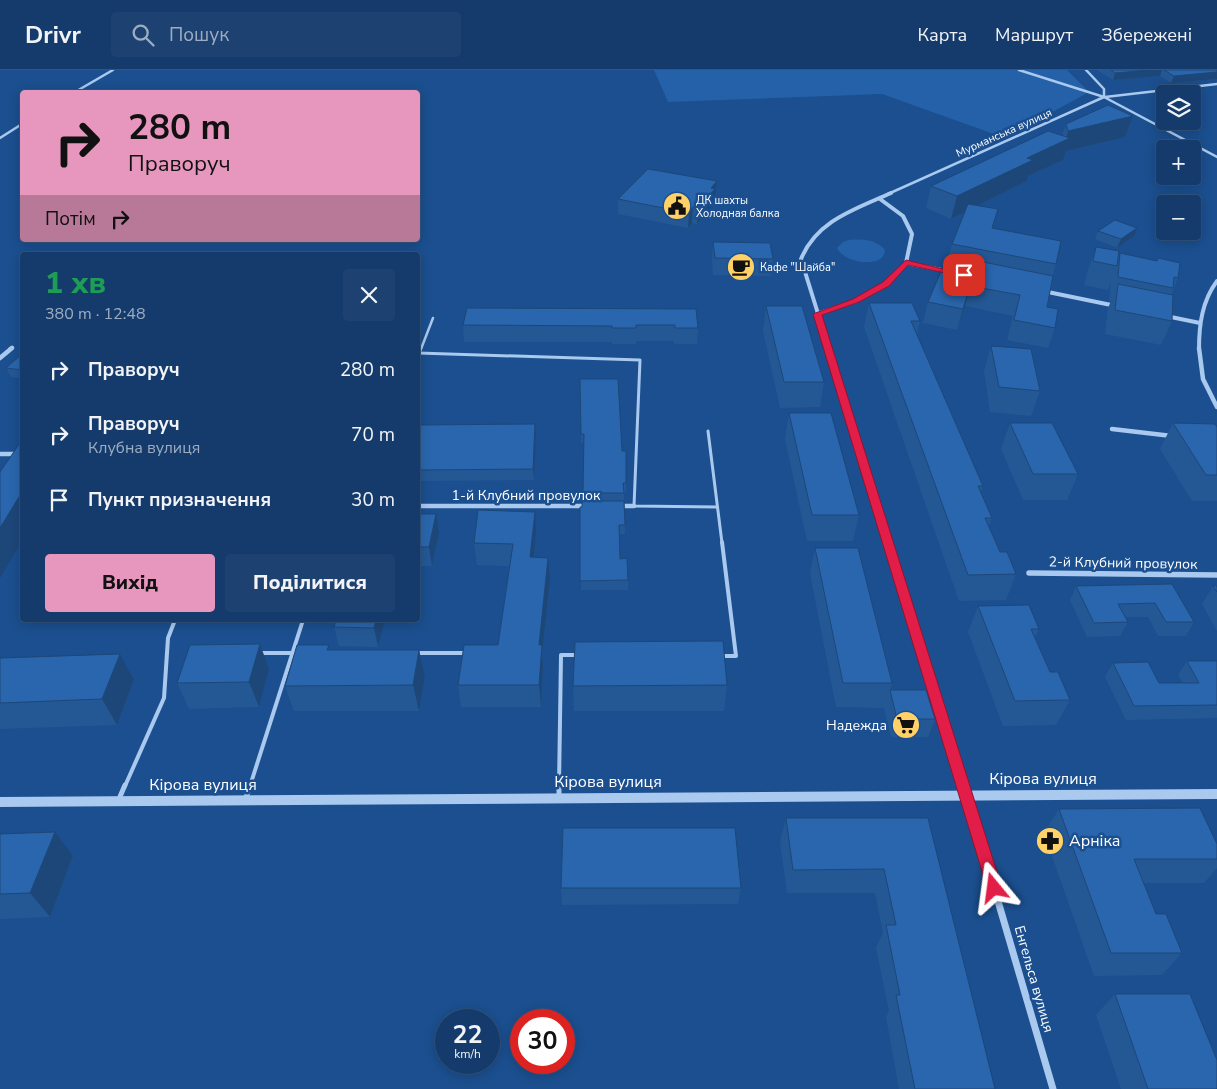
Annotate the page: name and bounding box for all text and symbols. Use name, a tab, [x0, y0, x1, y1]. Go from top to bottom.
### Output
search box	[111, 12, 461, 57]
text: Drivr	[25, 19, 81, 51]
icon: search	[129, 21, 157, 49]
text: Пошук	[169, 22, 229, 48]
text: Карта	[918, 23, 967, 47]
text: Маршрут	[995, 23, 1073, 47]
text: Збережені	[1101, 23, 1192, 47]
map controls	[1156, 85, 1201, 240]
button: layers	[1156, 85, 1201, 130]
text: 280 m	[128, 104, 231, 151]
street label: Мурманська вулиця	[954, 105, 1054, 161]
icon: right	[45, 110, 110, 175]
button: +	[1156, 140, 1201, 185]
text: Праворуч	[128, 149, 231, 179]
public building icon: ДК шахты Холодная балка	[662, 191, 692, 221]
place label: ДК шахты Холодная балка	[696, 193, 780, 221]
button: −	[1156, 195, 1201, 240]
icon: right	[106, 205, 134, 233]
text: Потім	[45, 206, 96, 232]
cafe icon: Кафе "Шайба"	[726, 252, 756, 282]
pin	[943, 254, 985, 296]
place label: Кафе "Шайба"	[760, 260, 835, 275]
icon: arrive	[950, 261, 978, 289]
text: 1 хв	[45, 263, 106, 304]
button: close	[343, 269, 395, 321]
text: 380 m · 12:48	[45, 303, 146, 325]
icon: right	[45, 356, 73, 384]
text: Праворуч	[88, 357, 180, 383]
text: 280 m	[340, 357, 395, 383]
text: Праворуч	[88, 411, 180, 437]
icon: right	[45, 421, 73, 449]
text: 70 m	[351, 422, 395, 448]
text: Клубна вулиця	[88, 437, 200, 459]
icon: arrive	[45, 486, 73, 514]
street label: 1-й Клубний провулок	[452, 486, 601, 505]
text: Пункт призначення	[88, 487, 271, 513]
text: 30 m	[351, 487, 395, 513]
street label: 2-й Клубний провулок	[1048, 552, 1198, 574]
button: Вихід	[45, 554, 215, 612]
button: Поділитися	[225, 554, 395, 612]
supermarket icon: Надежда	[891, 710, 921, 740]
place label: Надежда	[826, 716, 887, 735]
street label: Кірова вулиця	[989, 768, 1097, 790]
street label: Кірова вулиця	[554, 771, 662, 793]
street label: Кірова вулиця	[149, 774, 257, 796]
pharmacy icon: Арніка	[1035, 826, 1065, 856]
place label: Арніка	[1069, 830, 1120, 852]
position arrow	[967, 861, 1019, 913]
street label: Енгельса вулиця	[1010, 923, 1058, 1035]
speed limit sign: 30	[510, 1009, 575, 1074]
text: 22	[452, 1018, 483, 1052]
text: km/h	[454, 1046, 481, 1062]

